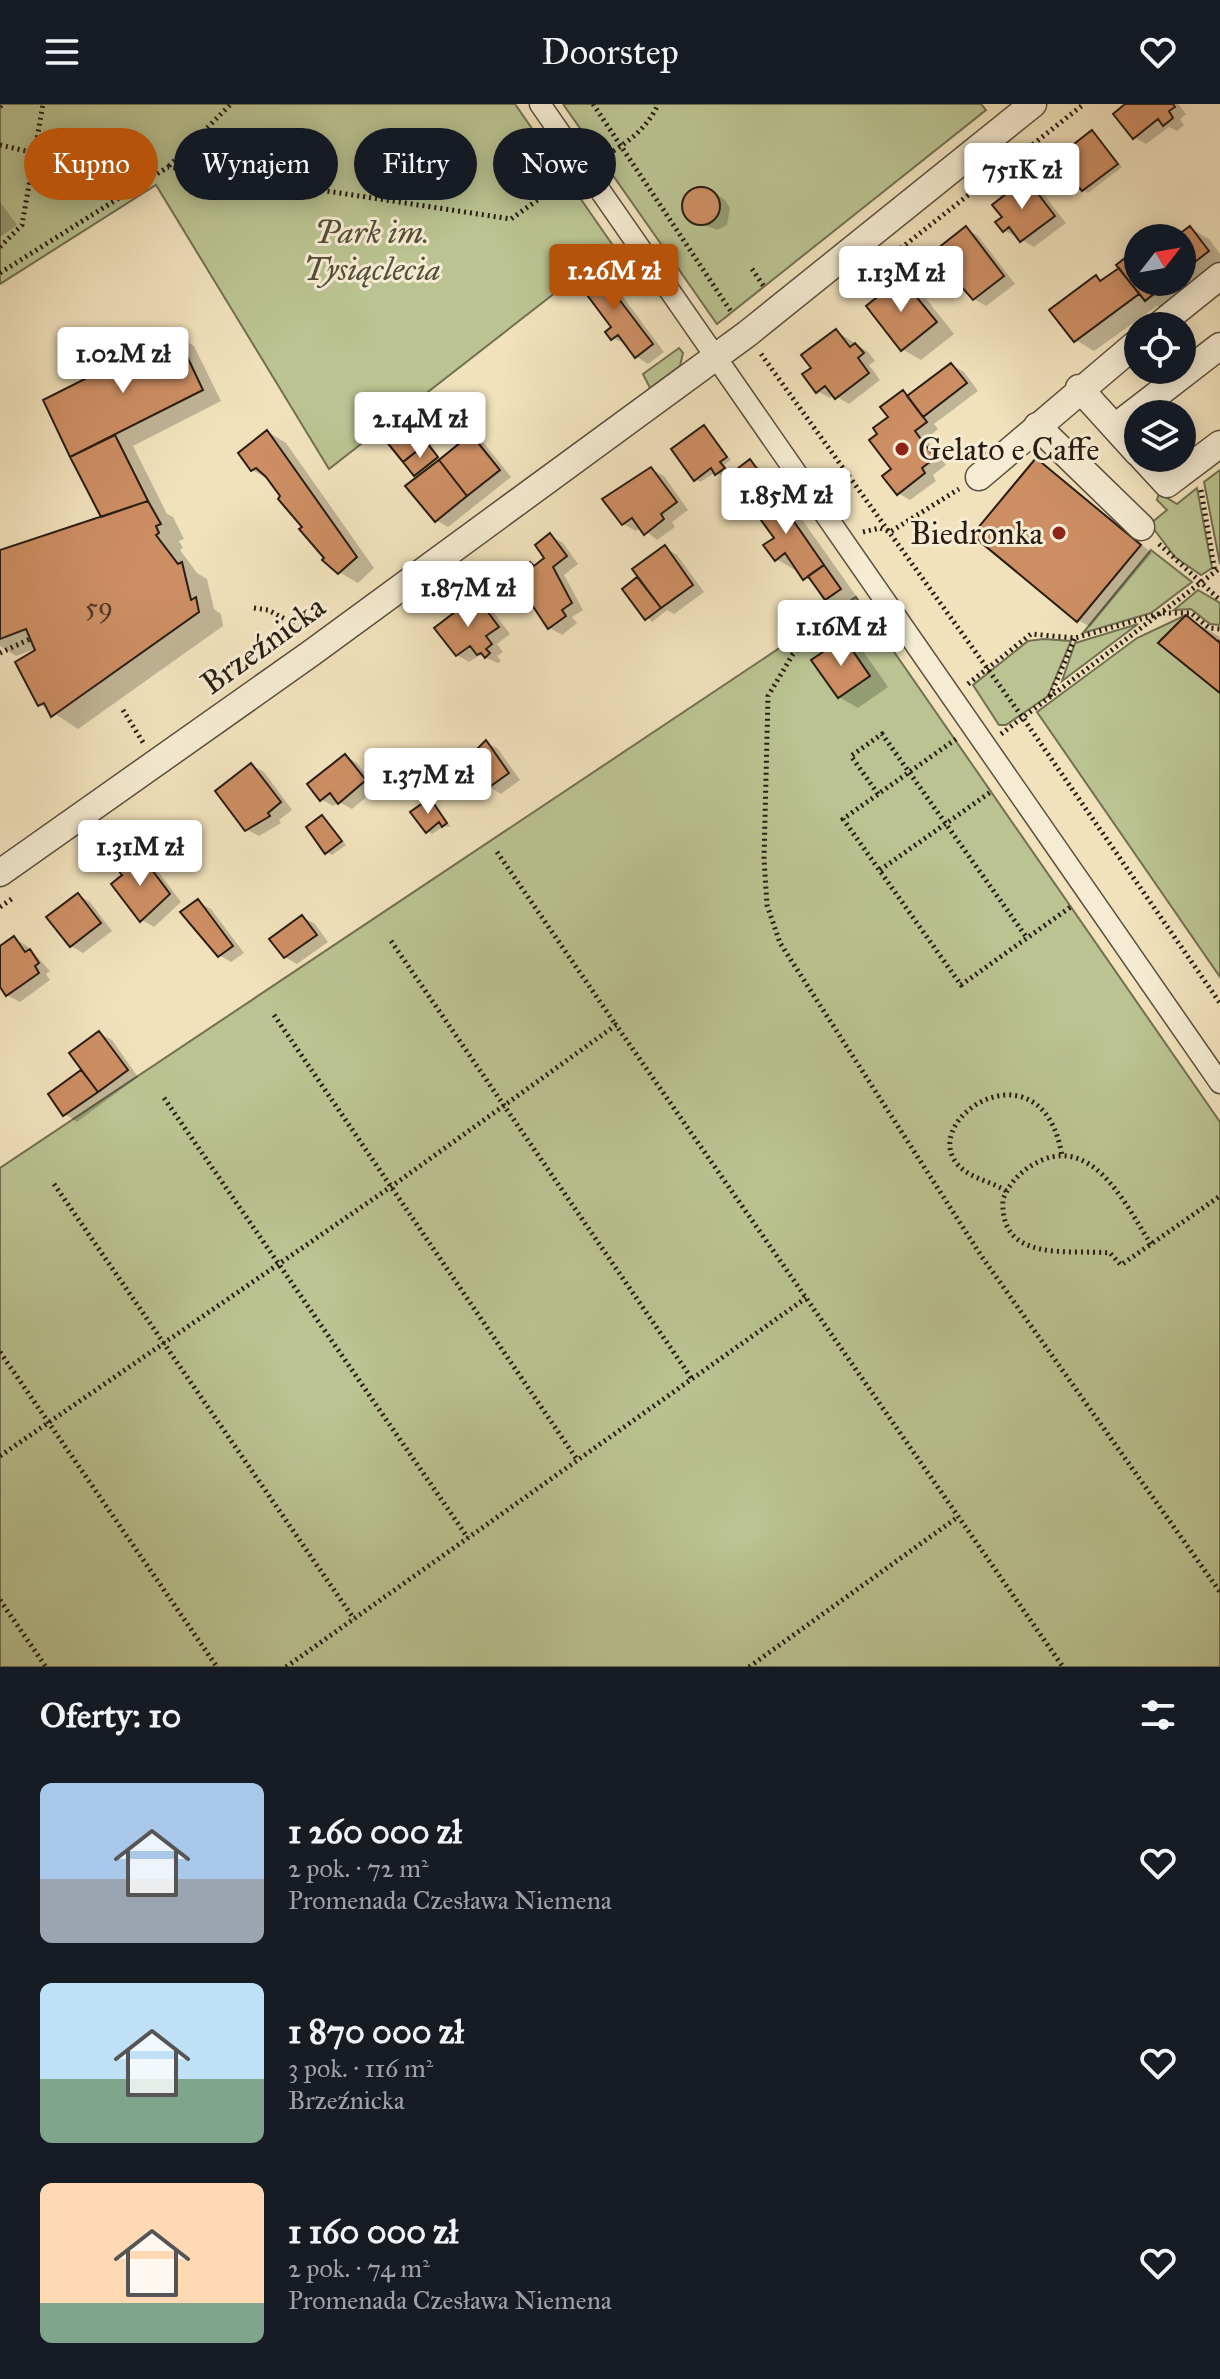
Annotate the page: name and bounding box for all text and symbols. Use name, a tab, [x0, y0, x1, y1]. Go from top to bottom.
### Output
icon: menu	[40, 30, 84, 74]
text: Doorstep	[541, 30, 679, 74]
icon: heart	[1136, 30, 1180, 74]
chip: Kupno	[24, 128, 158, 200]
chip: Wynajem	[174, 128, 338, 200]
chip: Filtry	[354, 128, 477, 200]
chip: Nowe	[493, 128, 616, 200]
pin: 751K zł	[948, 143, 1096, 211]
text: 751K zł	[982, 153, 1062, 185]
park label: Park im. Tysiąclecia	[304, 213, 440, 289]
north arrow	[1124, 224, 1196, 296]
map controls	[1124, 224, 1196, 472]
pin: 1.26M zł	[531, 244, 697, 312]
pin: 1.13M zł	[818, 246, 984, 314]
text: 1.26M zł	[567, 254, 661, 286]
text: 1.13M zł	[857, 256, 945, 288]
button: locate	[1124, 312, 1196, 384]
pin: 1.02M zł	[40, 327, 206, 395]
text: 1.02M zł	[75, 337, 171, 369]
pin: 2.14M zł	[337, 392, 503, 460]
button: layers	[1124, 400, 1196, 472]
text: 2.14M zł	[373, 402, 467, 434]
place label: Gelato e Caffe	[918, 430, 1099, 469]
marker: Gelato e Caffe	[893, 440, 911, 458]
pin: 1.85M zł	[703, 468, 869, 536]
text: 1.85M zł	[739, 478, 833, 510]
place label: Biedronka	[910, 514, 1043, 553]
marker: Biedronka	[1050, 524, 1068, 542]
pin: 1.87M zł	[385, 561, 551, 629]
text: 1.87M zł	[421, 571, 515, 603]
street label: Brzeźnicka	[193, 587, 333, 703]
house number: 59	[85, 589, 113, 624]
pin: 1.16M zł	[758, 600, 924, 668]
text: 1.16M zł	[796, 610, 886, 642]
pin: 1.37M zł	[345, 748, 511, 816]
text: 1.37M zł	[382, 758, 474, 790]
pin: 1.31M zł	[57, 820, 223, 888]
text: 1.31M zł	[96, 830, 184, 862]
icon: filters	[1136, 1693, 1180, 1737]
text: Oferty: 10	[40, 1695, 181, 1736]
text: 1 260 000 zł	[288, 1811, 462, 1852]
icon: home	[104, 1815, 200, 1911]
icon: heart	[1136, 1841, 1180, 1885]
text: 2 pok. · 72 m²	[288, 1852, 429, 1884]
text: Promenada Czesława Niemena	[288, 1884, 612, 1916]
text: 1 870 000 zł	[288, 2011, 464, 2052]
icon: home	[104, 2015, 200, 2111]
icon: heart	[1136, 2041, 1180, 2085]
text: 3 pok. · 116 m²	[288, 2052, 433, 2084]
text: Brzeźnicka	[288, 2084, 405, 2116]
text: 1 160 000 zł	[288, 2211, 458, 2252]
icon: home	[104, 2215, 200, 2311]
icon: heart	[1136, 2241, 1180, 2285]
text: 2 pok. · 74 m²	[288, 2252, 430, 2284]
text: Promenada Czesława Niemena	[288, 2284, 612, 2316]

